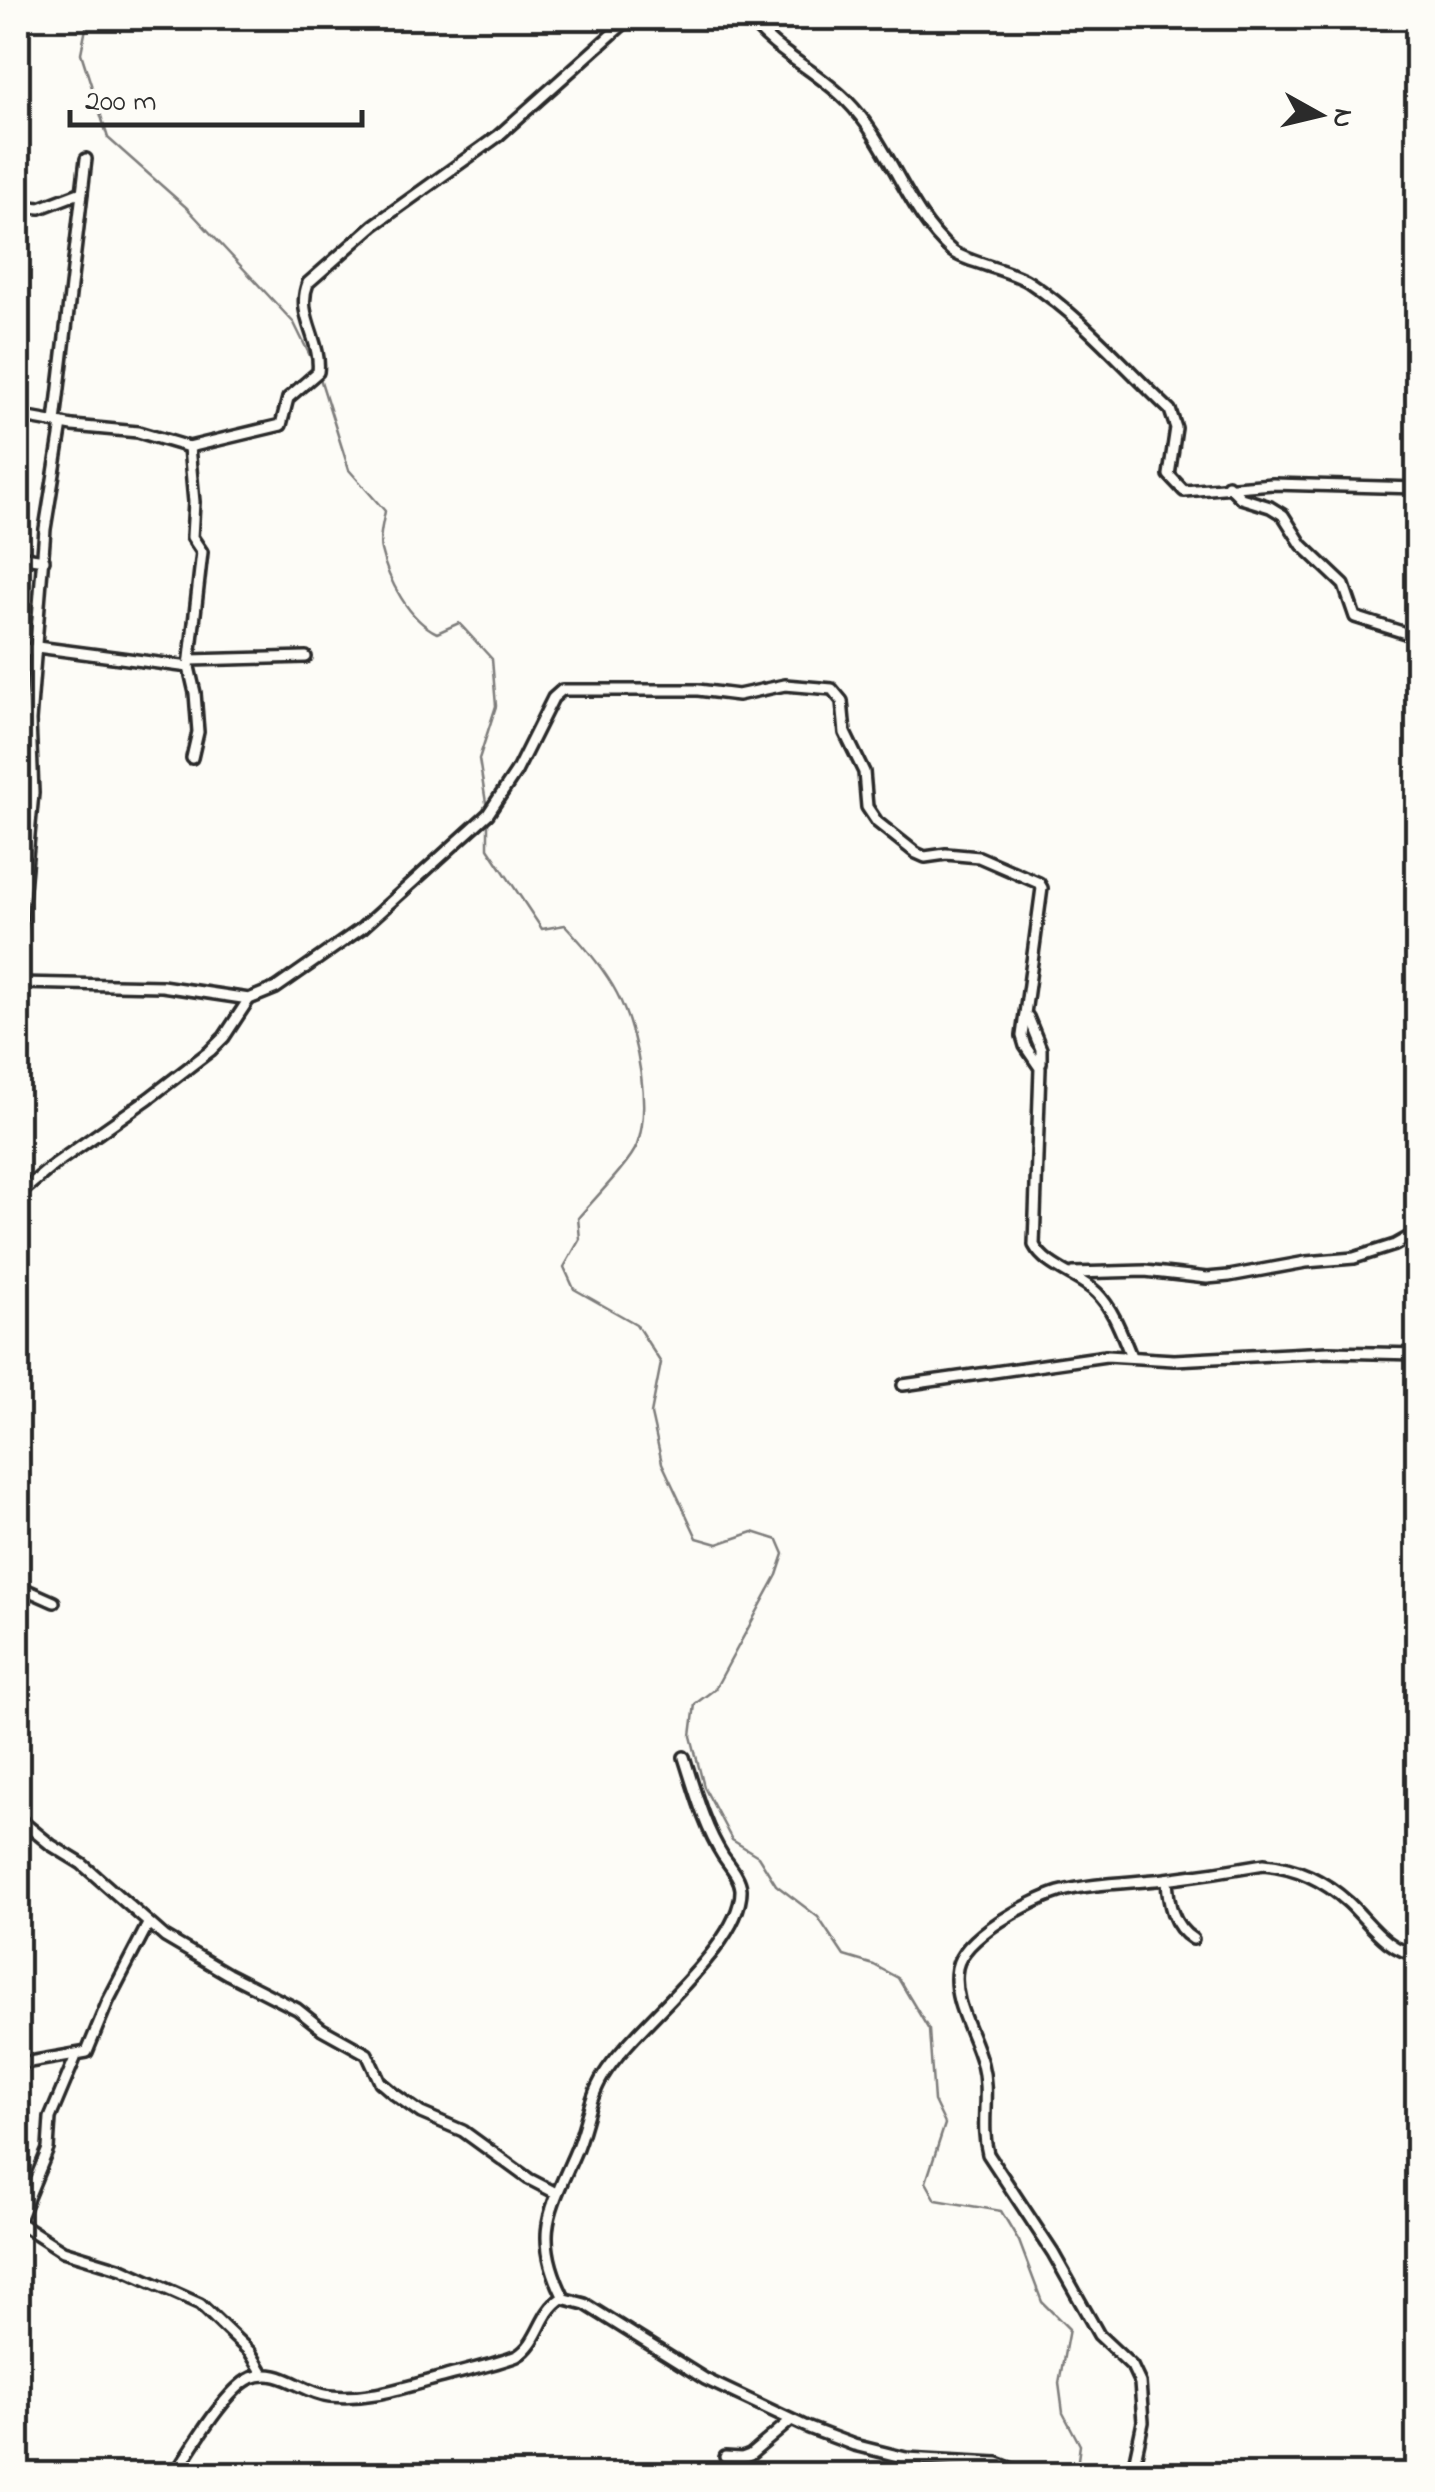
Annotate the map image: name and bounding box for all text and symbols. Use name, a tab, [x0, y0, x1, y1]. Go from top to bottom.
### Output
scale bar	[70, 65, 362, 127]
north arrow	[1270, 65, 1370, 165]
text: 200 m	[85, 81, 157, 125]
text: N	[1320, 106, 1363, 130]

